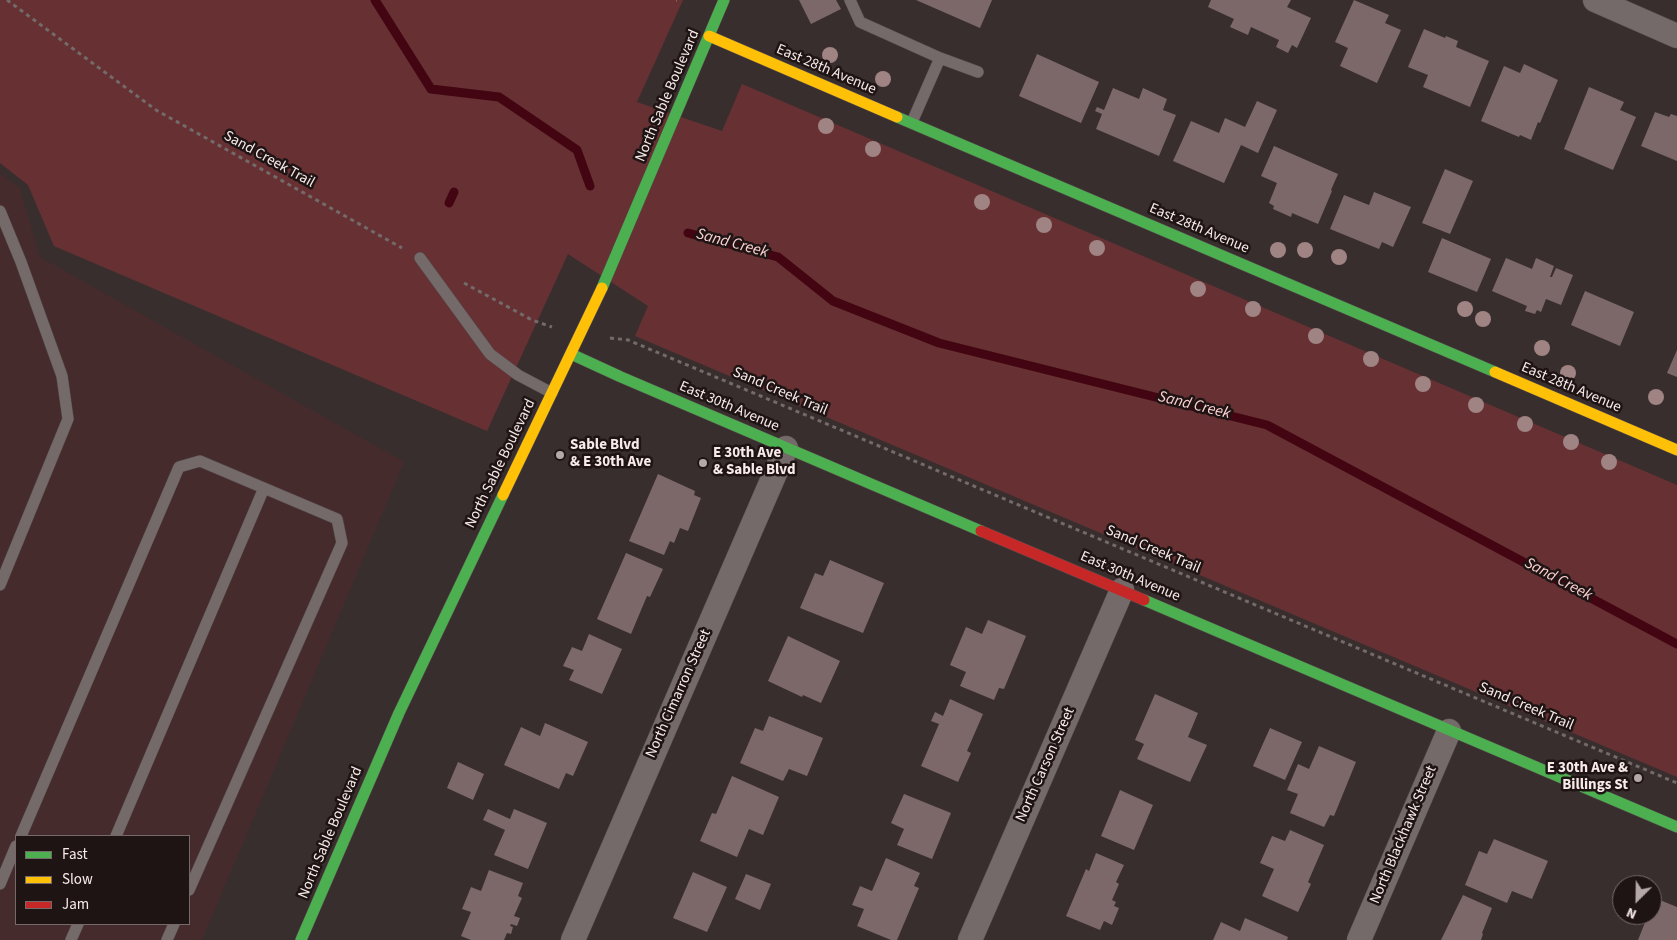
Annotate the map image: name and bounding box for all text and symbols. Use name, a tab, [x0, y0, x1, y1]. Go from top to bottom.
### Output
street label: North Sable Boulevard	[632, 27, 704, 165]
street label: East 28th Avenue	[773, 41, 879, 99]
street label: Sand Creek Trail	[220, 128, 318, 192]
street label: East 28th Avenue	[1146, 200, 1252, 258]
water label: Sand Creek	[694, 225, 770, 263]
street label: East 28th Avenue	[1518, 359, 1624, 417]
street label: Sand Creek Trail	[730, 364, 830, 420]
street label: East 30th Avenue	[676, 378, 782, 436]
water label: Sand Creek	[1156, 388, 1232, 424]
street label: North Sable Boulevard	[462, 396, 540, 532]
place label: Sable Blvd & E 30th Ave	[570, 437, 651, 472]
place label: E 30th Ave & Sable Blvd	[713, 445, 796, 480]
marker: Sable Blvd & E 30th Ave	[554, 449, 566, 461]
marker: E 30th Ave & Sable Blvd	[697, 457, 709, 469]
street label: Sand Creek Trail	[1103, 522, 1203, 578]
street label: East 30th Avenue	[1077, 548, 1183, 606]
water label: Sand Creek	[1521, 554, 1595, 606]
street label: North Cimarron Street	[643, 627, 715, 761]
street label: Sand Creek Trail	[1476, 679, 1576, 735]
street label: North Carson Street	[1013, 705, 1079, 825]
place label: E 30th Ave & Billings St	[1547, 760, 1628, 795]
street label: North Blackhawk Street	[1367, 763, 1441, 907]
street label: North Sable Boulevard	[295, 764, 367, 902]
marker: E 30th Ave & Billings St	[1632, 772, 1644, 784]
legend	[15, 835, 190, 925]
text: Fast	[62, 844, 88, 865]
text: Slow	[62, 869, 93, 890]
north arrow	[1612, 875, 1662, 925]
text: Jam	[62, 894, 89, 915]
text: N	[1623, 902, 1640, 924]

